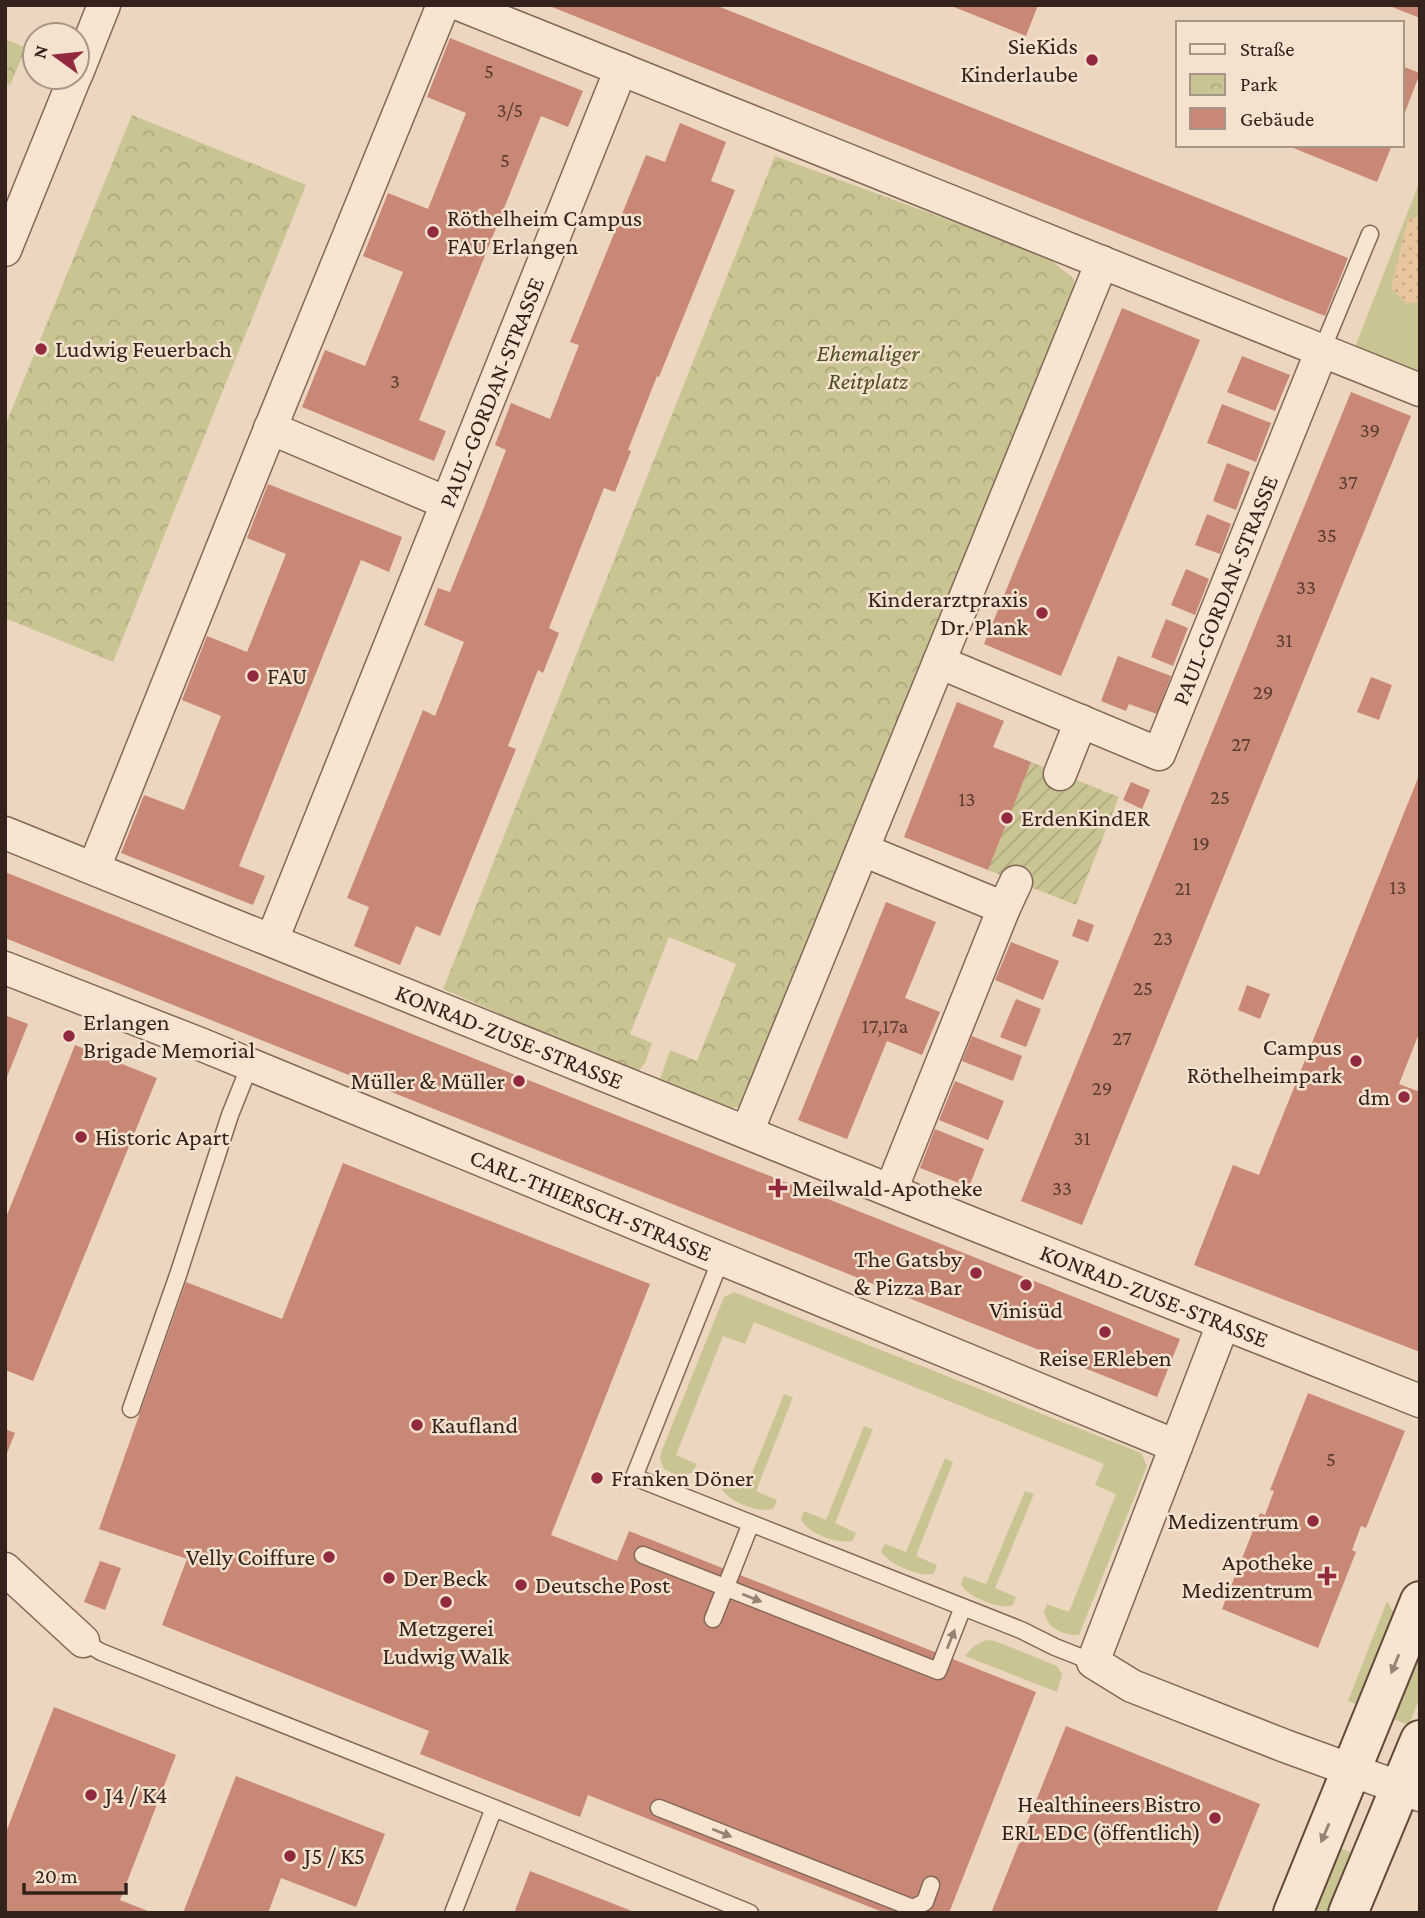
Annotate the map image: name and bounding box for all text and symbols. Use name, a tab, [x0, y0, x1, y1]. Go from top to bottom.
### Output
north arrow	[21, 21, 91, 91]
legend	[1176, 21, 1404, 147]
place label: SieKids Kinderlaube	[960, 32, 1078, 87]
text: Straße	[1240, 37, 1294, 61]
text: N	[28, 43, 52, 61]
marker: SieKids Kinderlaube	[1084, 52, 1100, 68]
house number: 5	[484, 59, 494, 83]
text: Park	[1240, 72, 1277, 96]
house number: 3/5	[497, 98, 523, 122]
text: Gebäude	[1240, 107, 1314, 131]
house number: 5	[500, 148, 510, 172]
place label: Röthelheim Campus FAU Erlangen	[447, 204, 642, 259]
marker: Röthelheim Campus FAU Erlangen	[425, 224, 441, 240]
street label: PAUL-GORDAN-STRASSE	[433, 273, 549, 511]
place label: Ludwig Feuerbach	[55, 335, 232, 362]
park label: Ehemaliger Reitplatz	[817, 339, 920, 394]
marker: Ludwig Feuerbach	[33, 341, 49, 357]
house number: 3	[390, 369, 400, 393]
house number: 39	[1360, 418, 1380, 442]
house number: 37	[1338, 470, 1358, 494]
street label: PAUL-GORDAN-STRASSE	[1166, 471, 1283, 709]
house number: 35	[1317, 523, 1337, 547]
house number: 33	[1296, 575, 1316, 599]
place label: Kinderarztpraxis Dr. Plank	[867, 585, 1029, 640]
marker: Kinderarztpraxis Dr. Plank	[1034, 605, 1050, 621]
house number: 31	[1276, 628, 1292, 652]
place label: FAU	[267, 662, 307, 689]
marker: FAU	[245, 668, 261, 684]
house number: 29	[1253, 680, 1273, 704]
house number: 27	[1231, 732, 1251, 756]
house number: 25	[1210, 785, 1230, 809]
house number: 13	[959, 787, 975, 811]
place label: ErdenKindER	[1021, 804, 1151, 831]
marker: ErdenKindER	[999, 810, 1015, 826]
house number: 19	[1192, 831, 1210, 855]
house number: 13	[1390, 875, 1406, 899]
house number: 21	[1175, 876, 1192, 900]
house number: 23	[1153, 926, 1173, 950]
house number: 25	[1133, 976, 1153, 1000]
street label: KONRAD-ZUSE-STRASSE	[392, 978, 627, 1094]
place label: Erlangen Brigade Memorial	[83, 1008, 255, 1063]
house number: 17,17a	[862, 1014, 908, 1038]
house number: 27	[1112, 1026, 1132, 1050]
marker: Erlangen Brigade Memorial	[61, 1028, 77, 1044]
place label: Campus Röthelheimpark	[1187, 1033, 1343, 1088]
marker: Campus Röthelheimpark	[1348, 1053, 1364, 1069]
place label: Müller & Müller	[351, 1067, 505, 1094]
marker: Müller & Müller	[511, 1073, 527, 1089]
house number: 29	[1092, 1076, 1112, 1100]
place label: dm	[1358, 1083, 1390, 1110]
marker: dm	[1396, 1089, 1412, 1105]
place label: Historic Apart	[95, 1123, 230, 1150]
house number: 31	[1074, 1126, 1090, 1150]
marker: Historic Apart	[73, 1129, 89, 1145]
street label: CARL-THIERSCH-STRASSE	[466, 1143, 716, 1266]
place label: Meilwald-Apotheke	[792, 1174, 983, 1201]
house number: 33	[1052, 1176, 1072, 1200]
marker: Meilwald-Apotheke	[770, 1180, 786, 1196]
street label: KONRAD-ZUSE-STRASSE	[1036, 1238, 1273, 1353]
place label: The Gatsby & Pizza Bar	[854, 1245, 963, 1300]
marker: The Gatsby & Pizza Bar	[968, 1265, 984, 1281]
marker: Vinisüd	[1018, 1277, 1034, 1293]
place label: Vinisüd	[989, 1296, 1063, 1323]
marker: Reise ERleben	[1097, 1324, 1113, 1340]
place label: Reise ERleben	[1038, 1344, 1172, 1371]
place label: Kaufland	[431, 1411, 518, 1438]
marker: Kaufland	[409, 1417, 425, 1433]
house number: 5	[1326, 1447, 1336, 1471]
place label: Franken Döner	[611, 1464, 754, 1491]
marker: Franken Döner	[589, 1470, 605, 1486]
place label: Medizentrum	[1168, 1507, 1299, 1534]
marker: Medizentrum	[1305, 1513, 1321, 1529]
place label: Velly Coiffure	[186, 1543, 315, 1570]
place label: Apotheke Medizentrum	[1182, 1548, 1313, 1603]
marker: Velly Coiffure	[321, 1549, 337, 1565]
place label: Der Beck	[403, 1564, 488, 1591]
marker: Apotheke Medizentrum	[1319, 1568, 1335, 1584]
marker: Der Beck	[381, 1570, 397, 1586]
place label: Deutsche Post	[535, 1571, 671, 1598]
marker: Deutsche Post	[513, 1577, 529, 1593]
one-way arrow	[742, 1592, 763, 1603]
marker: Metzgerei Ludwig Walk	[438, 1594, 454, 1610]
place label: Metzgerei Ludwig Walk	[382, 1614, 510, 1669]
one-way arrow	[945, 1629, 956, 1650]
one-way arrow	[1389, 1654, 1400, 1675]
place label: J4 / K4	[103, 1781, 167, 1808]
marker: J4 / K4	[83, 1787, 99, 1803]
place label: Healthineers Bistro ERL EDC (öffentlich)	[1001, 1790, 1201, 1846]
marker: Healthineers Bistro ERL EDC (öffentlich)	[1207, 1810, 1223, 1826]
one-way arrow	[1319, 1823, 1331, 1843]
one-way arrow	[712, 1827, 733, 1838]
place label: J5 / K5	[302, 1842, 365, 1869]
marker: J5 / K5	[282, 1848, 298, 1864]
scale bar	[24, 1852, 126, 1896]
text: 20 m	[35, 1864, 78, 1888]

